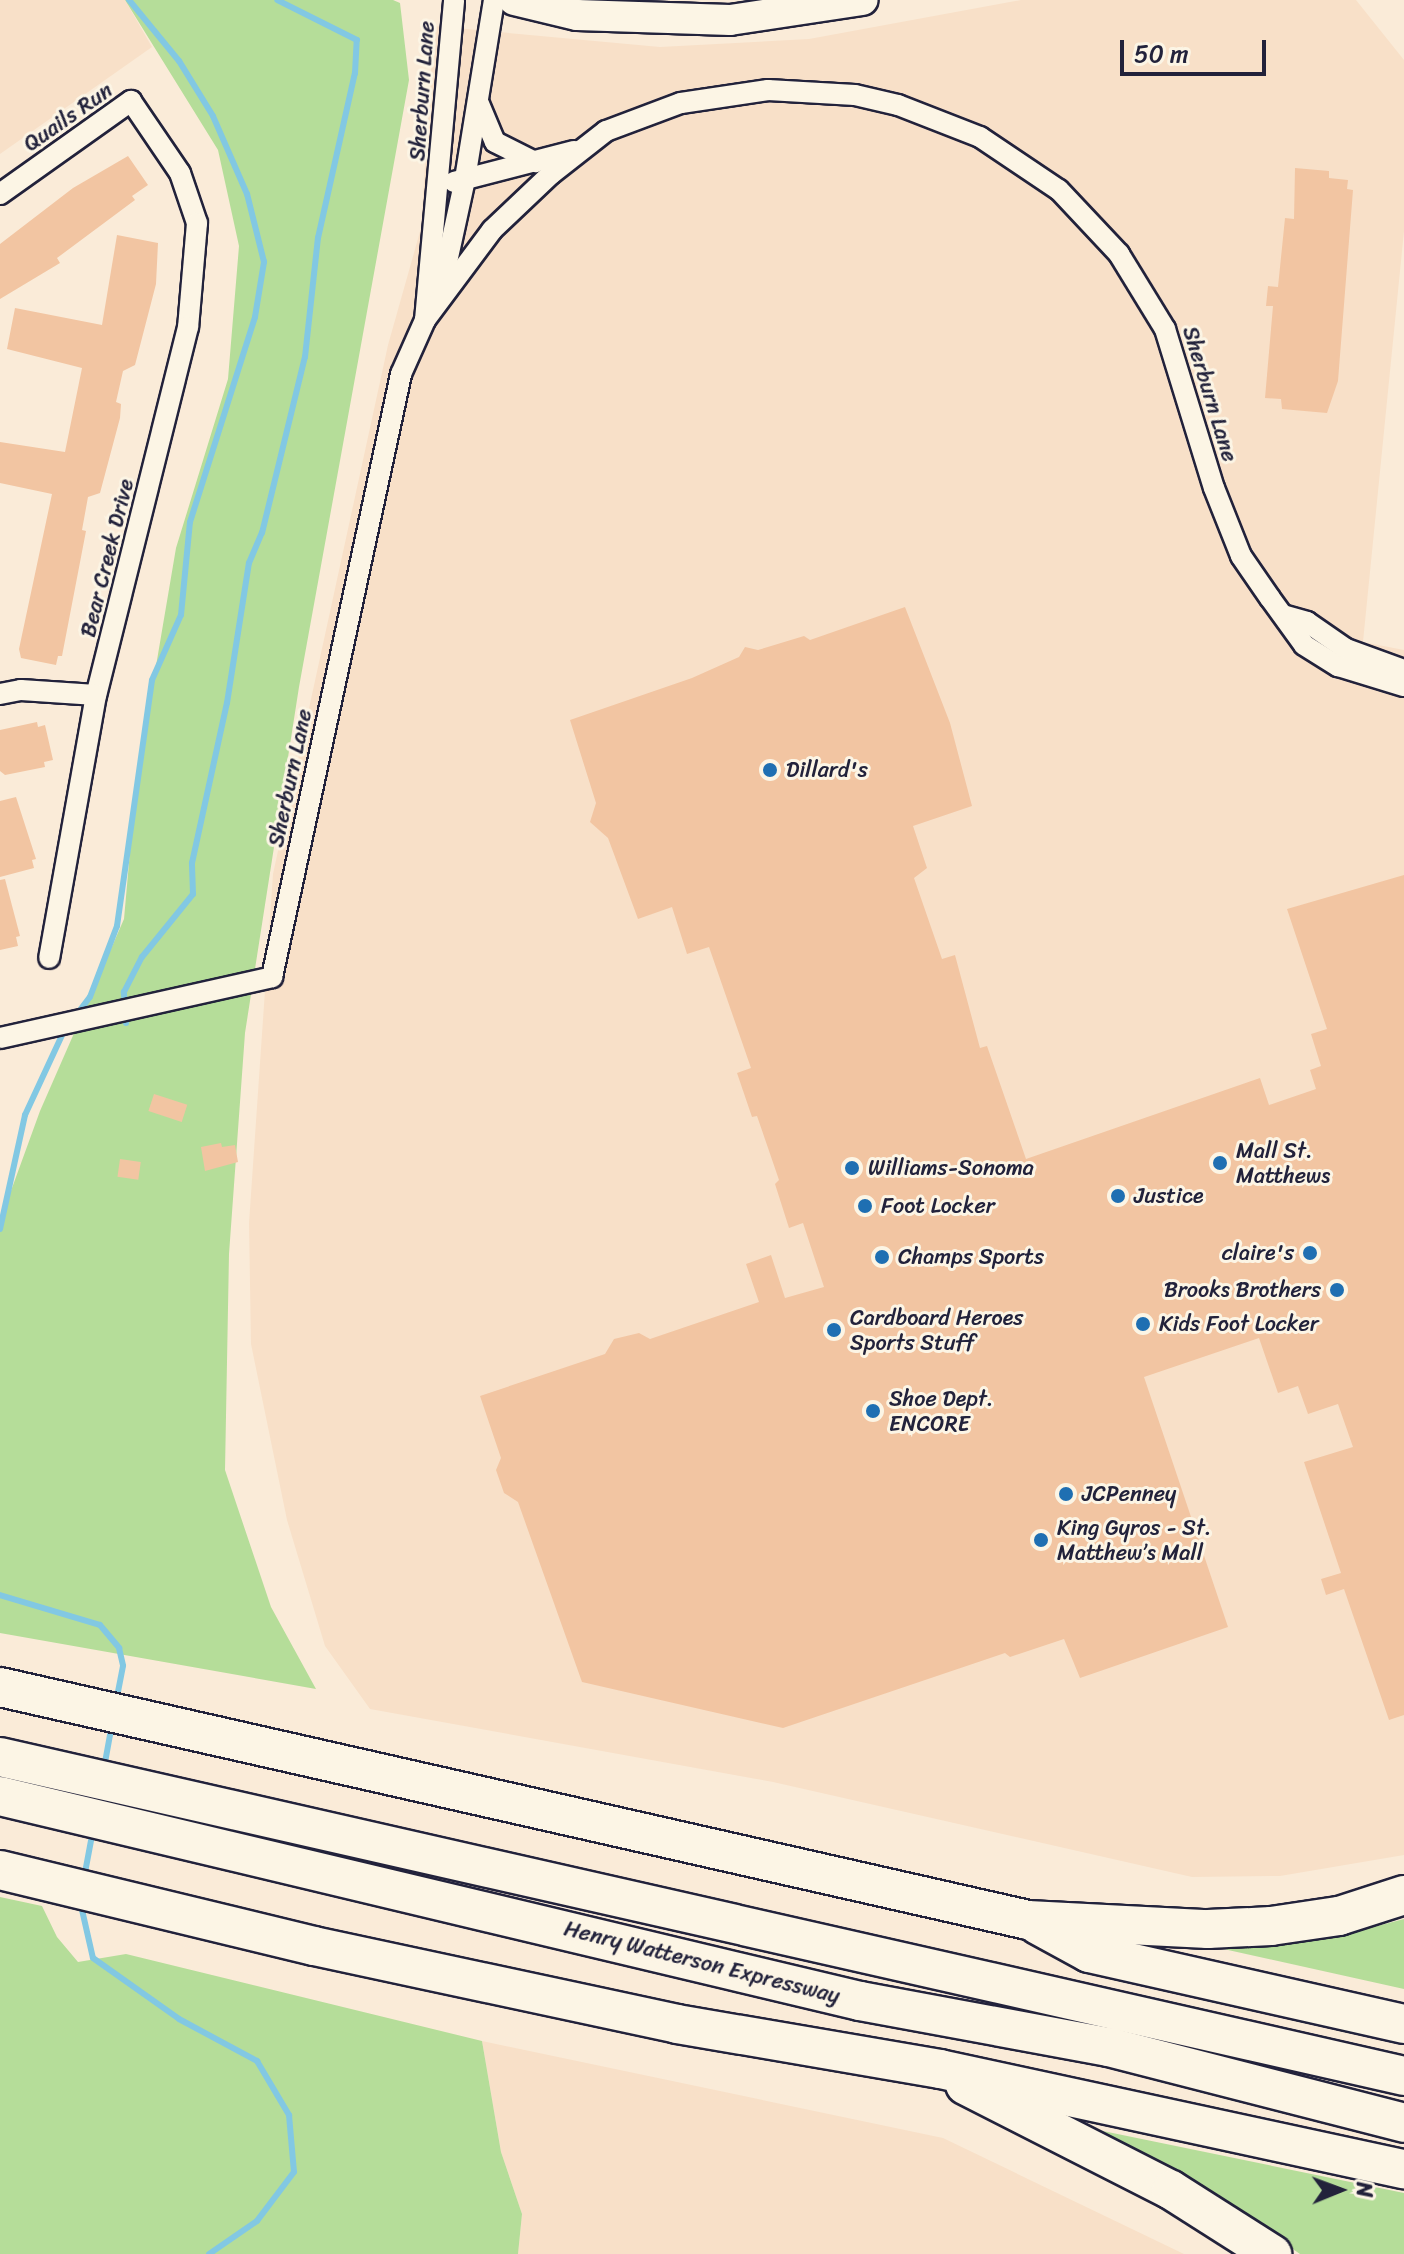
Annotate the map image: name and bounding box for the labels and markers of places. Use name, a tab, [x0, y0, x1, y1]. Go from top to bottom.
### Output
place label: Dillard's	[786, 757, 868, 783]
marker: Dillard's	[761, 761, 779, 779]
place label: Mall St. Matthews	[1236, 1137, 1330, 1188]
marker: Mall St. Matthews	[1211, 1154, 1229, 1172]
place label: Williams-Sonoma	[868, 1155, 1034, 1181]
marker: Williams-Sonoma	[843, 1159, 861, 1177]
place label: Justice	[1134, 1183, 1203, 1209]
marker: Justice	[1109, 1187, 1127, 1205]
place label: Foot Locker	[881, 1193, 995, 1219]
marker: Foot Locker	[856, 1197, 874, 1215]
place label: claire's	[1222, 1240, 1294, 1266]
place label: Champs Sports	[898, 1244, 1043, 1270]
marker: claire's	[1301, 1244, 1319, 1262]
marker: Champs Sports	[873, 1248, 891, 1266]
place label: Brooks Brothers	[1164, 1277, 1321, 1303]
marker: Brooks Brothers	[1328, 1281, 1346, 1299]
place label: Cardboard Heroes Sports Stuff	[850, 1304, 1023, 1356]
place label: Kids Foot Locker	[1159, 1311, 1320, 1337]
marker: Kids Foot Locker	[1134, 1315, 1152, 1333]
marker: Cardboard Heroes Sports Stuff	[825, 1321, 843, 1339]
place label: Shoe Dept. ENCORE	[889, 1385, 995, 1436]
marker: Shoe Dept. ENCORE	[864, 1402, 882, 1420]
place label: JCPenney	[1082, 1481, 1176, 1507]
marker: JCPenney	[1057, 1485, 1075, 1503]
place label: King Gyros - St. Matthew’s Mall	[1057, 1514, 1211, 1566]
marker: King Gyros - St. Matthew’s Mall	[1032, 1531, 1050, 1549]

